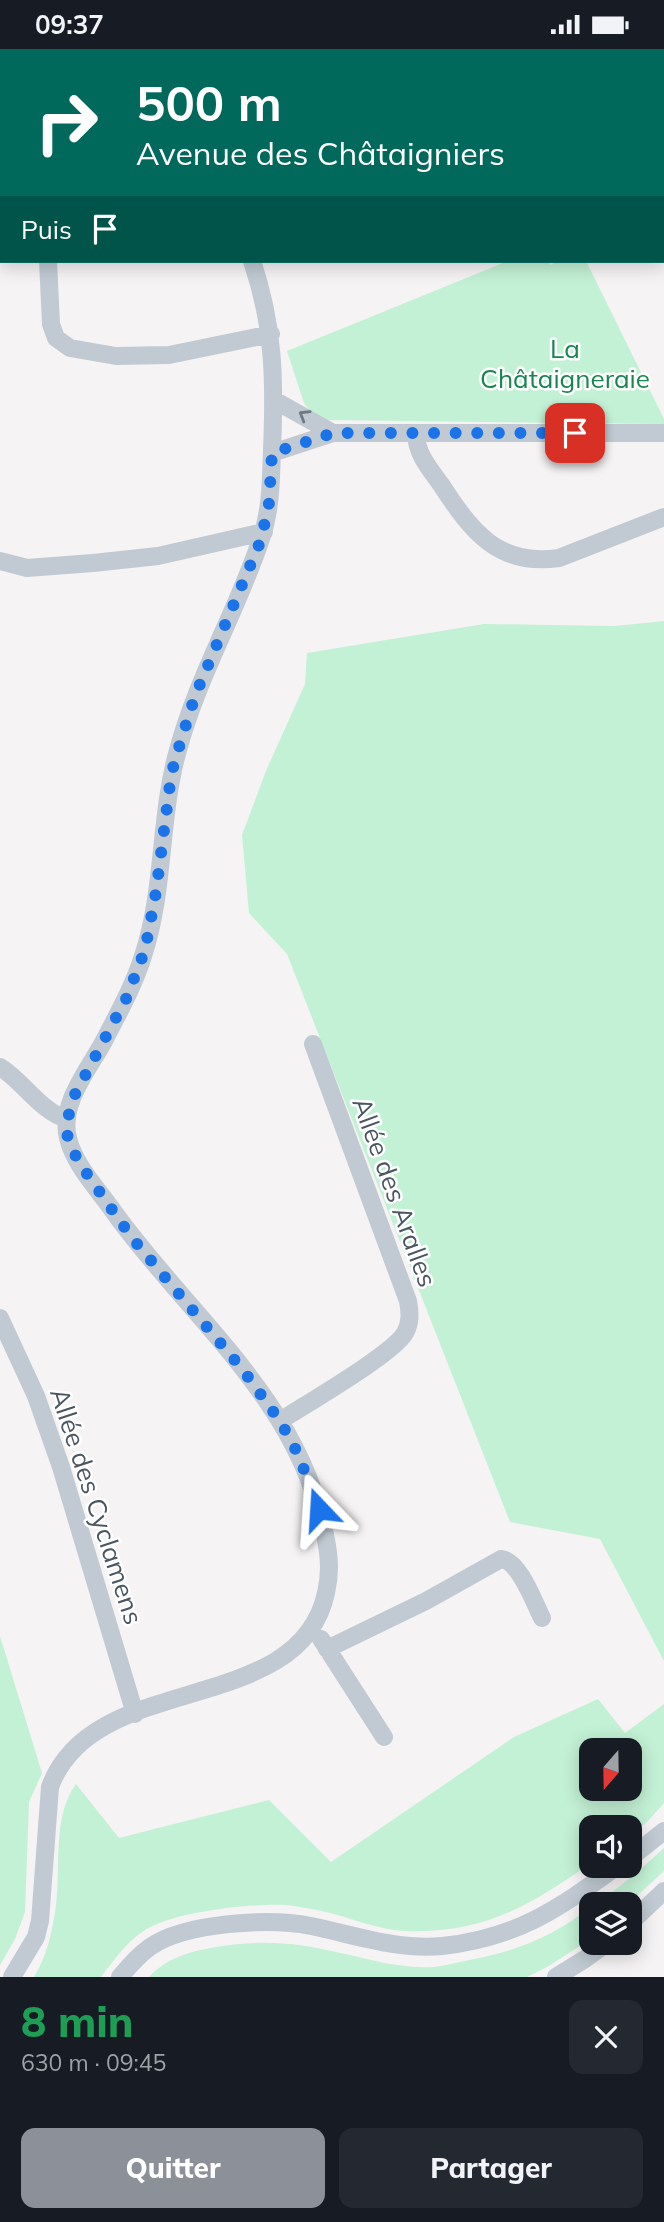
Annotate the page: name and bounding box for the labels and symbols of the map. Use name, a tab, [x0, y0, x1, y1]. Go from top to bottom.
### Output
park label: La Châtaigneraie	[480, 332, 650, 395]
pin	[545, 403, 605, 463]
one-way arrow	[299, 410, 312, 423]
street label: Allée des Aralles	[345, 1093, 445, 1291]
street label: Allée des Cyclamens	[43, 1384, 151, 1628]
position arrow	[282, 1472, 356, 1546]
north arrow	[579, 1738, 642, 1801]

